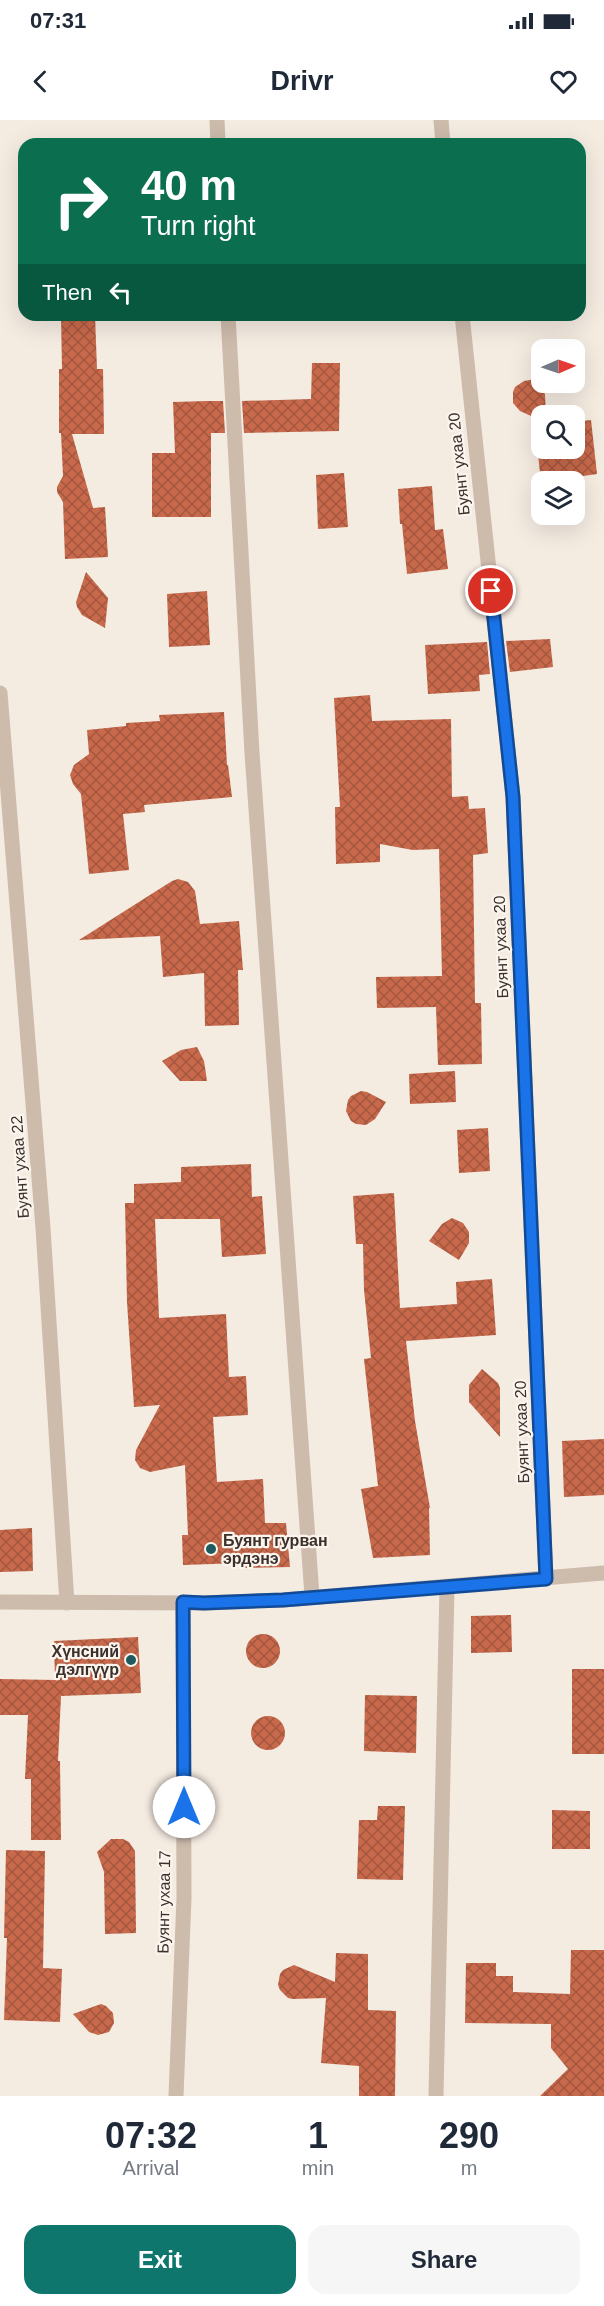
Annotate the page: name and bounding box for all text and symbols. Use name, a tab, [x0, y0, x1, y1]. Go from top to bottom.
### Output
text: 07:31	[30, 8, 86, 33]
icon: back	[24, 65, 57, 98]
icon: heart	[547, 65, 580, 98]
text: Drivr	[270, 66, 334, 96]
icon: right	[42, 162, 120, 240]
text: 40 m	[141, 162, 237, 209]
text: Turn right	[141, 211, 256, 241]
icon: left	[104, 276, 137, 309]
text: Then	[42, 280, 92, 305]
north arrow	[531, 339, 585, 393]
map controls	[531, 339, 585, 525]
button: search	[531, 405, 585, 459]
street label: Буянт ухаа 20	[445, 412, 473, 516]
button: layers	[531, 471, 585, 525]
pin	[465, 565, 516, 616]
icon: arrive	[474, 574, 507, 607]
street label: Буянт ухаа 20	[491, 895, 511, 999]
street label: Буянт ухаа 22	[8, 1115, 32, 1219]
street label: Буянт ухаа 20	[512, 1380, 532, 1484]
place label: Буянт гурван эрдэнэ	[223, 1532, 328, 1567]
marker: Буянт гурван эрдэнэ	[204, 1542, 218, 1556]
place label: Хүнсний дэлгүүр	[52, 1643, 119, 1678]
marker: Хүнсний дэлгүүр	[124, 1653, 138, 1667]
position arrow	[152, 1775, 216, 1839]
street label: Буянт ухаа 17	[155, 1850, 173, 1954]
text: 07:32	[105, 2115, 197, 2156]
text: 1	[308, 2115, 328, 2156]
text: 290	[439, 2115, 499, 2156]
text: Arrival	[123, 2157, 179, 2179]
text: min	[302, 2157, 334, 2179]
text: m	[461, 2157, 477, 2179]
button: Exit	[24, 2225, 296, 2294]
button: Share	[308, 2225, 580, 2294]

